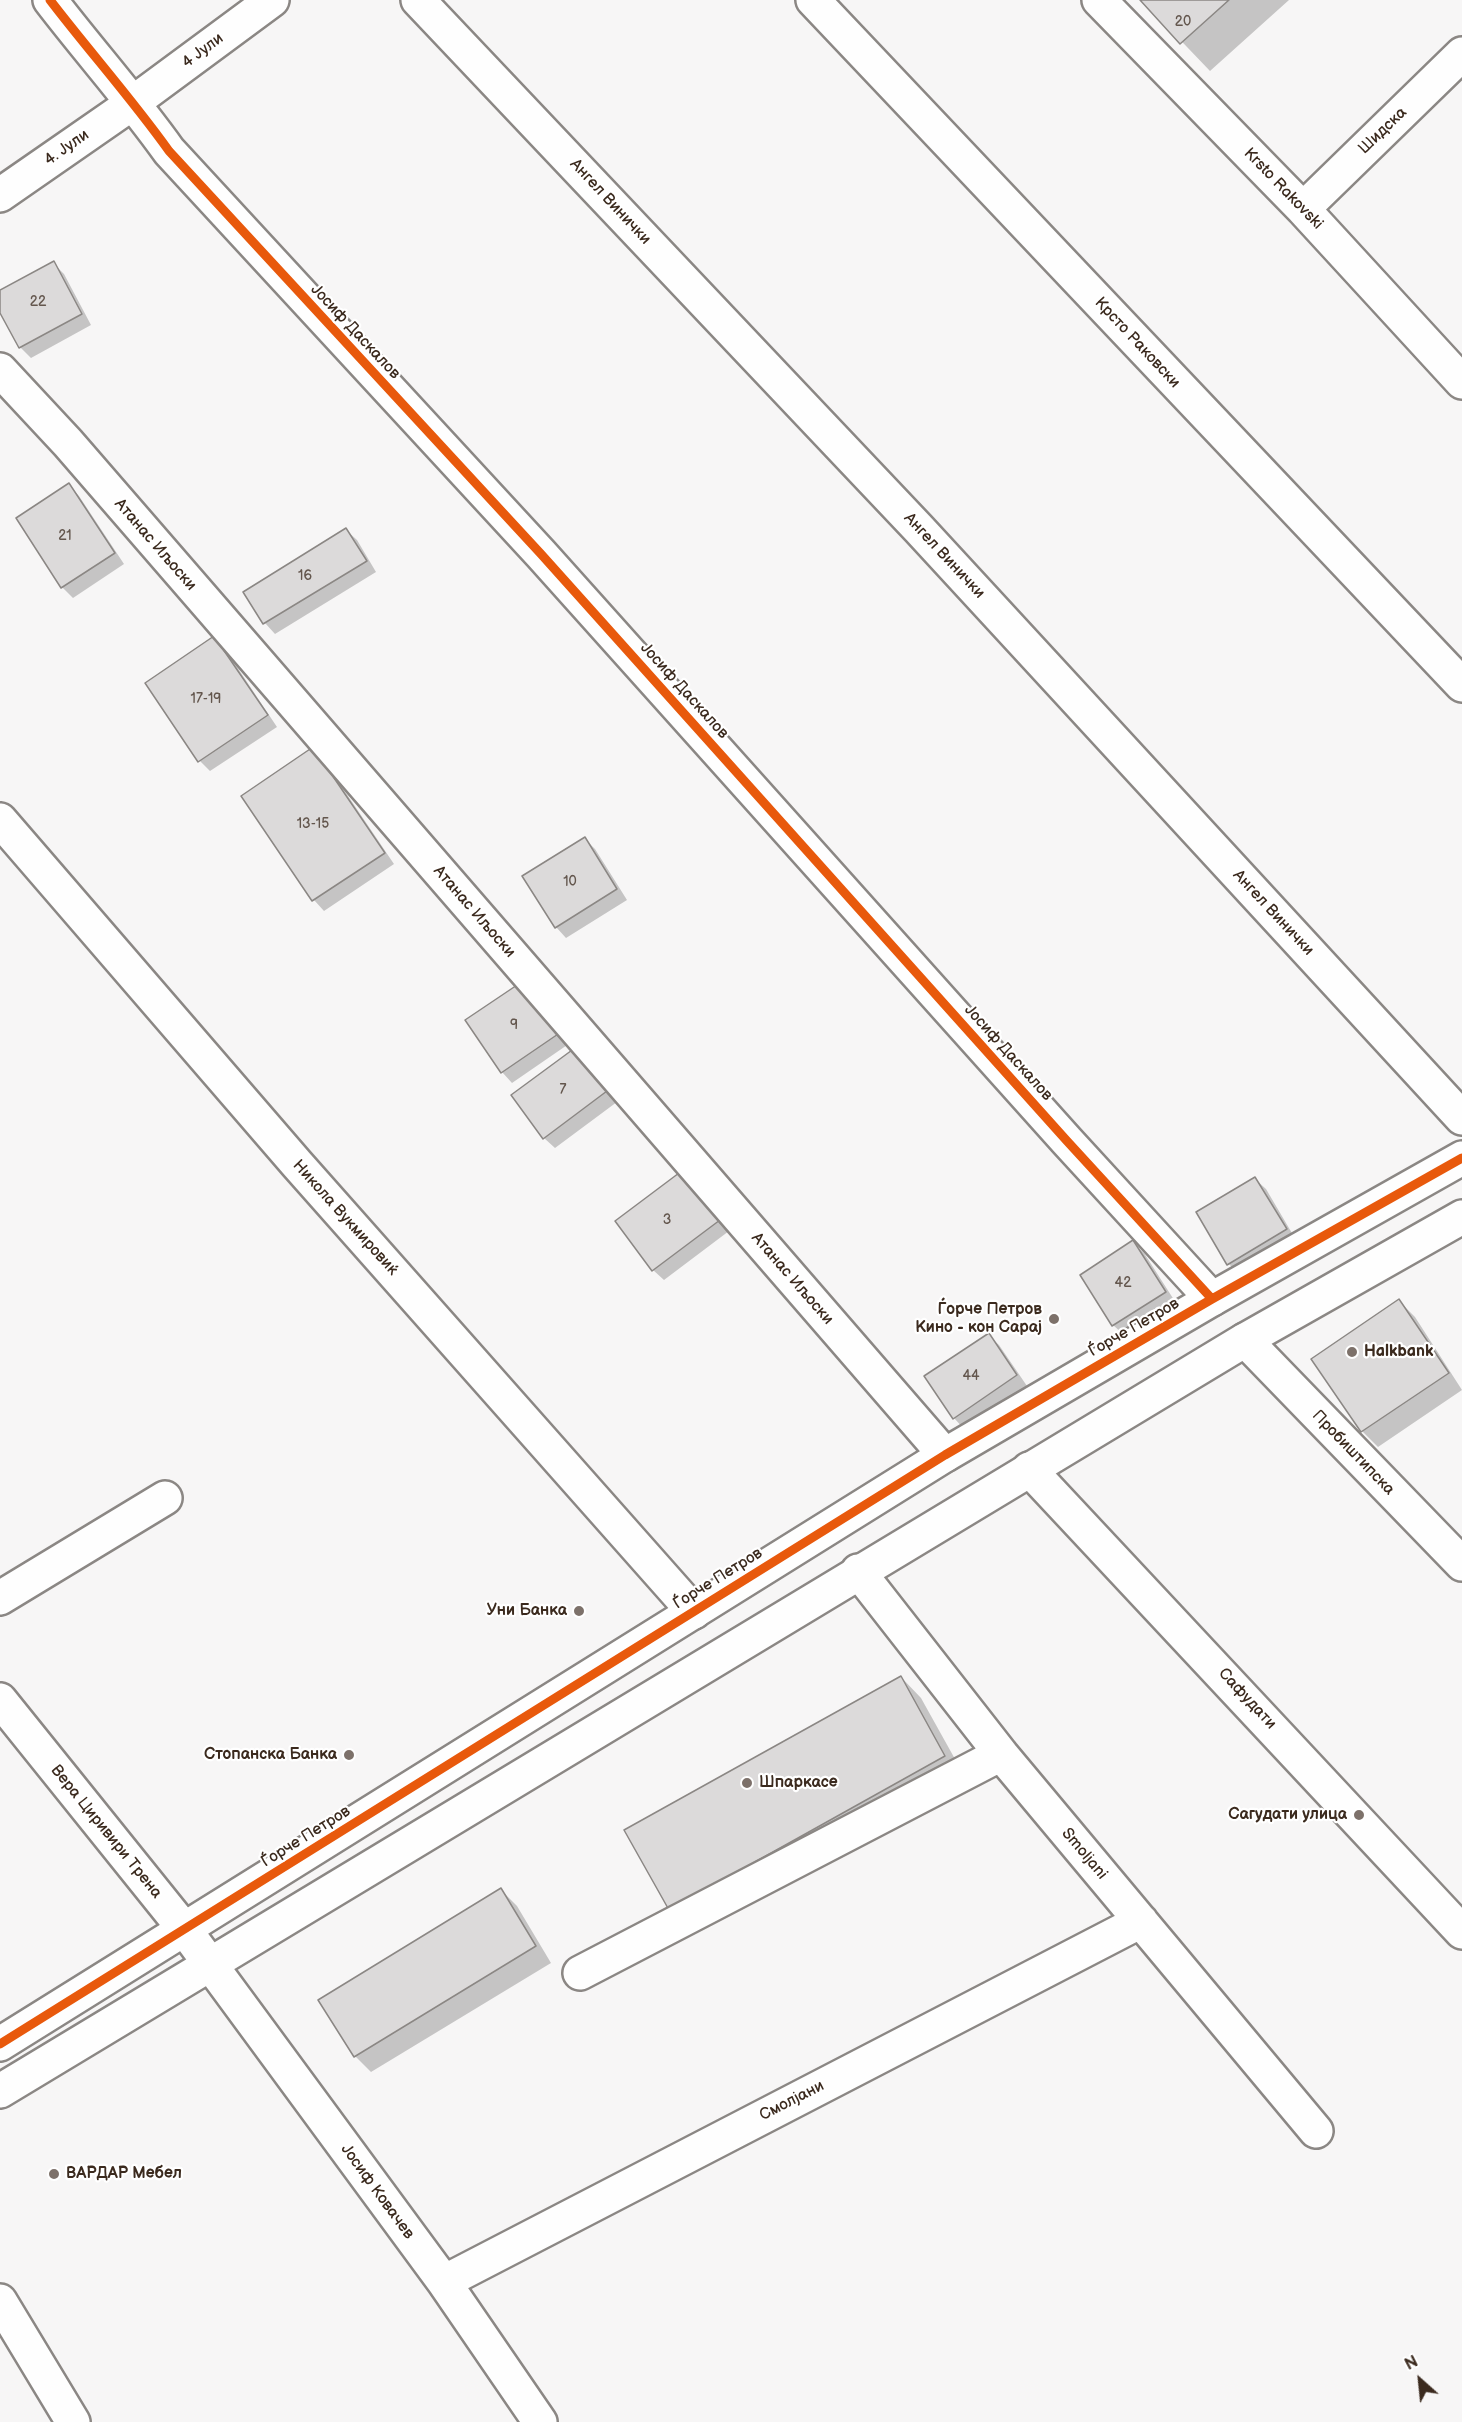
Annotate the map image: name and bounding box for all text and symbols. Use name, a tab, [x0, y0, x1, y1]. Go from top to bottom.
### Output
house number: 20	[1175, 14, 1191, 30]
street label: 4 Јули	[178, 29, 228, 73]
street label: Шидска	[1355, 103, 1411, 159]
street label: 4. Јули	[41, 126, 93, 170]
street label: Krsto Rakovski	[1239, 144, 1327, 234]
street label: Ангел Винички	[565, 155, 655, 249]
street label: Јосиф Даскалов	[306, 281, 404, 383]
house number: 22	[30, 294, 46, 310]
street label: Крсто Раковски	[1090, 294, 1184, 392]
street label: Aтанас Иљоски	[110, 495, 200, 595]
street label: Ангел Винички	[899, 509, 989, 603]
house number: 21	[58, 528, 72, 544]
house number: 16	[298, 568, 312, 584]
street label: Јосиф Даскалов	[636, 639, 732, 743]
house number: 17-19	[191, 691, 221, 707]
house number: 13-15	[297, 816, 329, 832]
street label: Aтанас Иљоски	[429, 862, 519, 962]
street label: Ангел Винички	[1228, 866, 1318, 960]
house number: 10	[563, 874, 577, 890]
street label: Јосиф Даскалов	[960, 1001, 1056, 1105]
house number: 9	[510, 1017, 518, 1033]
house number: 7	[560, 1082, 566, 1098]
street label: Никола Вукмировиќ	[288, 1156, 402, 1280]
house number: 3	[663, 1212, 671, 1228]
street label: Aтанас Иљоски	[747, 1229, 837, 1329]
house number: 42	[1115, 1275, 1131, 1291]
street label: Ѓорче Петров	[1085, 1294, 1183, 1362]
place label: Ѓорче Петров Кино - кон Сарај	[915, 1300, 1042, 1338]
marker: Ѓорче Петров Кино - кон Сарај	[1047, 1312, 1061, 1326]
place label: Halkbank	[1364, 1342, 1433, 1362]
marker: Halkbank	[1345, 1345, 1359, 1359]
house number: 44	[962, 1368, 980, 1384]
street label: Пробиштипска	[1308, 1407, 1398, 1499]
street label: Ѓорче Петров	[670, 1544, 766, 1614]
place label: Уни Банка	[487, 1601, 567, 1621]
marker: Уни Банка	[572, 1604, 586, 1618]
street label: Сафудати	[1214, 1664, 1280, 1734]
place label: Стопанска Банка	[204, 1745, 337, 1765]
marker: Стопанска Банка	[342, 1748, 356, 1762]
street label: Вера Циривири Трена	[46, 1761, 166, 1903]
place label: Шпаркасе	[759, 1773, 838, 1793]
marker: Шпаркасе	[740, 1776, 754, 1790]
street label: Ѓорче Петров	[258, 1802, 354, 1872]
place label: Сагудати улица	[1228, 1805, 1347, 1825]
marker: Сагудати улица	[1352, 1808, 1366, 1822]
street label: Smoljani	[1057, 1824, 1111, 1884]
street label: Смолјани	[757, 2077, 827, 2125]
street label: Јосиф Ковачев	[336, 2141, 418, 2243]
place label: ВАРДАР Мебел	[66, 2164, 182, 2184]
marker: ВАРДАР Мебел	[47, 2167, 61, 2181]
north arrow	[1390, 2350, 1450, 2410]
text: N	[1402, 2352, 1421, 2375]

